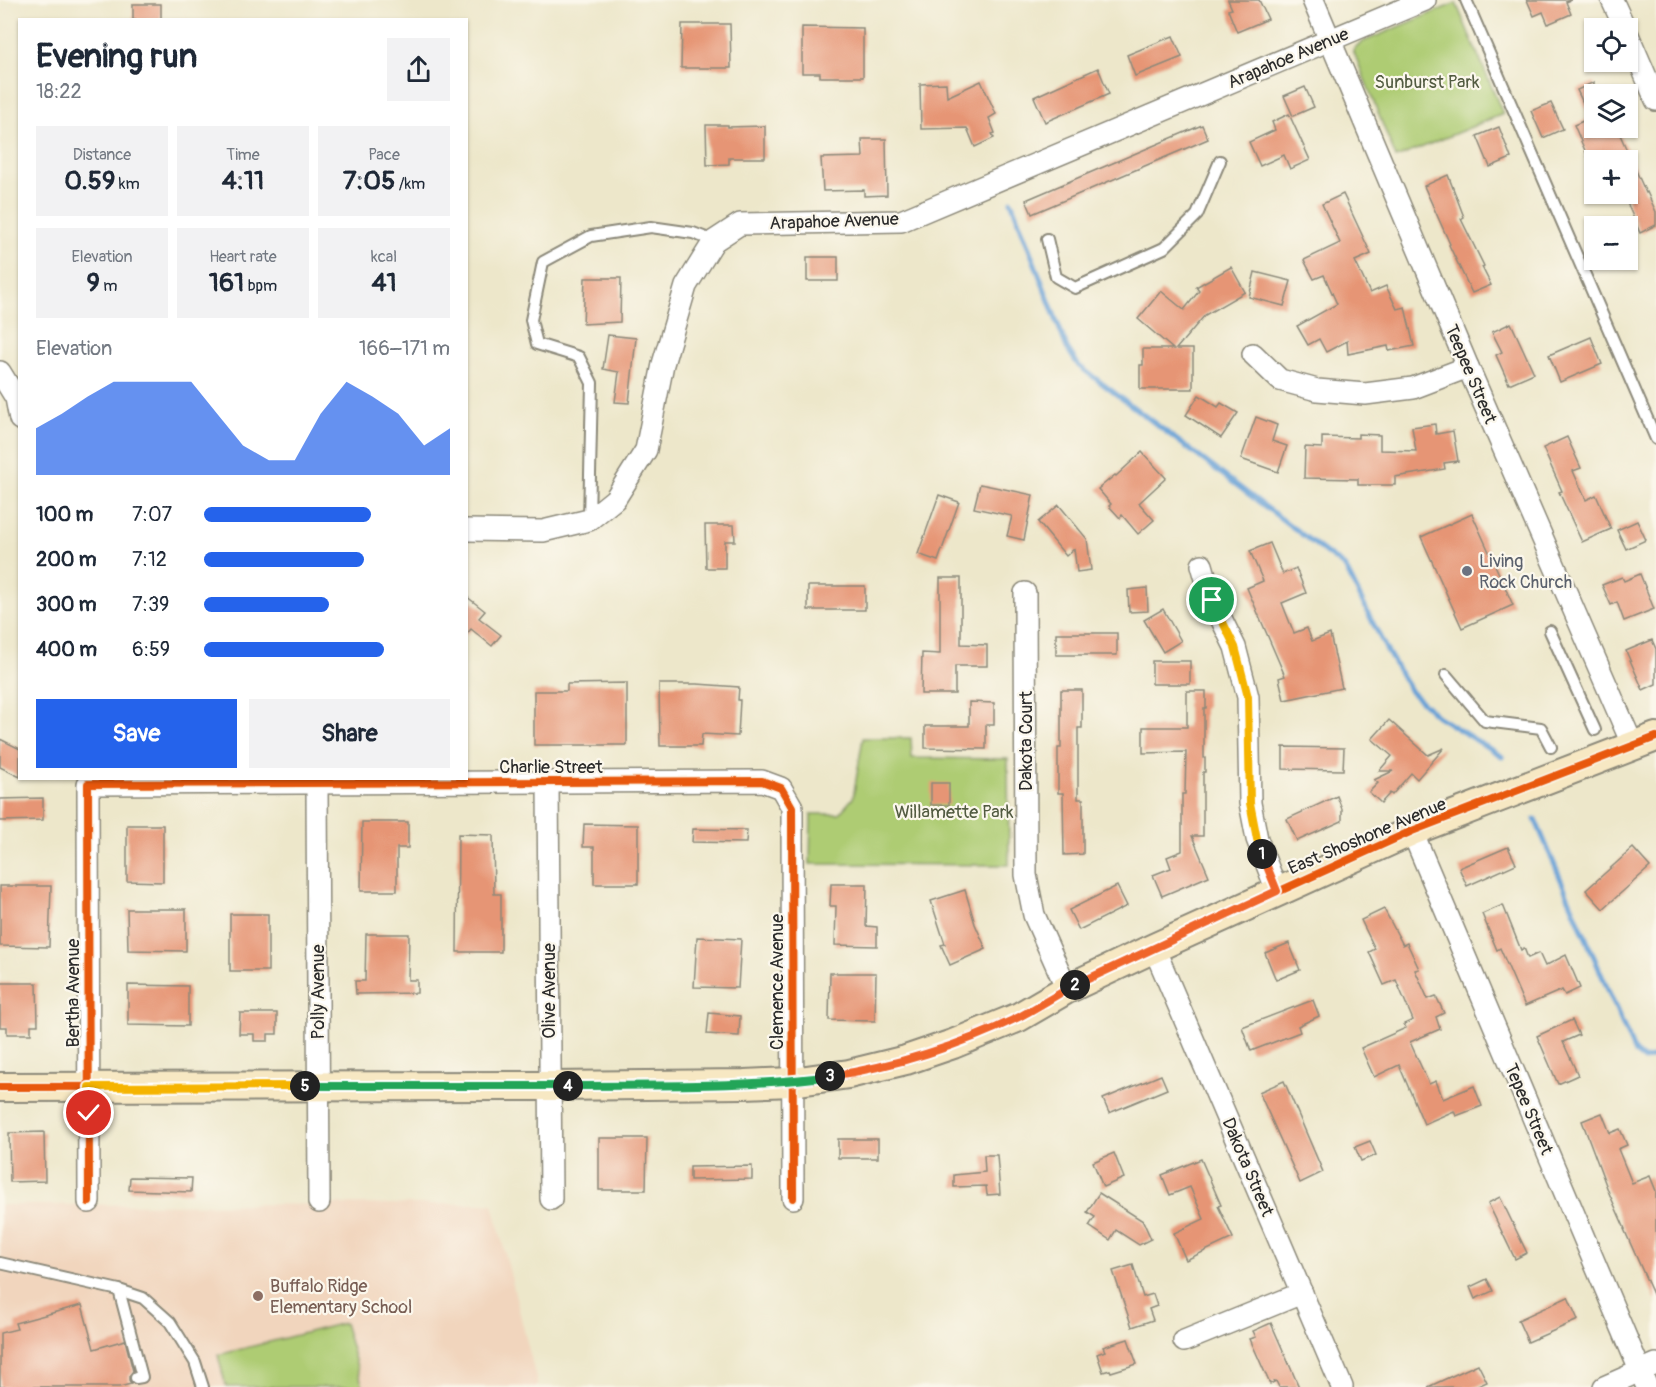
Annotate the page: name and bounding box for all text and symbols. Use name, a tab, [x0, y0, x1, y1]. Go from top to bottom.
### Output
map controls	[1584, 18, 1638, 270]
button: locate	[1584, 18, 1638, 72]
street label: Arapahoe Avenue	[1224, 23, 1352, 94]
text: Evening run	[36, 36, 197, 77]
button: share	[387, 38, 450, 101]
park label: Sunburst Park	[1375, 71, 1480, 94]
text: 18:22	[36, 79, 82, 104]
button: layers	[1584, 84, 1638, 138]
text: Distance	[73, 145, 131, 165]
text: Time	[226, 145, 260, 165]
text: Pace	[368, 145, 400, 165]
button: +	[1584, 150, 1638, 204]
text: 0.59	[64, 165, 115, 197]
text: 4:11	[222, 165, 264, 197]
text: 7:05	[343, 165, 395, 197]
text: km	[115, 174, 140, 194]
text: /km	[395, 174, 425, 194]
street label: Arapahoe Avenue	[769, 208, 899, 235]
button: −	[1584, 216, 1638, 270]
text: Elevation	[72, 247, 132, 267]
text: Heart rate	[209, 247, 277, 267]
text: kcal	[371, 247, 397, 267]
text: 9	[86, 267, 100, 299]
text: 161	[209, 267, 244, 299]
text: 41	[371, 267, 397, 299]
text: m	[100, 276, 118, 296]
text: bpm	[244, 276, 277, 296]
street label: Teepee Street	[1439, 321, 1502, 428]
text: Elevation	[36, 336, 112, 361]
text: 166–171 m	[359, 336, 450, 361]
text: 100 m	[36, 502, 93, 527]
text: 7:07	[132, 502, 172, 527]
text: 200 m	[36, 547, 97, 572]
text: 7:12	[132, 547, 167, 572]
place label: Living Rock Church	[1479, 550, 1572, 594]
marker: Living Rock Church	[1460, 564, 1474, 578]
pin	[1186, 574, 1237, 625]
icon: arrive	[1195, 583, 1228, 616]
text: 300 m	[36, 592, 97, 617]
text: 7:39	[132, 592, 169, 617]
text: 400 m	[36, 637, 97, 662]
text: 6:59	[132, 637, 170, 662]
street label: Dakota Court	[1015, 690, 1038, 791]
button: Save	[36, 699, 237, 768]
button: Share	[249, 699, 450, 768]
street label: Charlie Street	[499, 756, 603, 779]
street label: East Shoshone Avenue	[1285, 793, 1450, 880]
park label: Willamette Park	[894, 801, 1014, 824]
pin: 1	[1247, 839, 1277, 869]
text: 1	[1259, 844, 1265, 864]
street label: Clemence Avenue	[766, 914, 789, 1050]
street label: Bertha Avenue	[62, 938, 85, 1047]
street label: Olive Avenue	[538, 943, 561, 1039]
street label: Polly Avenue	[307, 944, 330, 1040]
pin: 2	[1060, 970, 1090, 1000]
text: 2	[1071, 975, 1079, 995]
street label: Tepee Street	[1499, 1060, 1558, 1159]
pin: 3	[815, 1061, 845, 1091]
text: 3	[826, 1066, 834, 1086]
pin: 5	[290, 1071, 320, 1101]
pin: 4	[553, 1071, 583, 1101]
text: 5	[301, 1076, 309, 1096]
text: 4	[563, 1076, 573, 1096]
pin	[63, 1087, 114, 1138]
icon: check	[72, 1096, 105, 1129]
street label: Dakota Street	[1216, 1114, 1279, 1221]
place label: Buffalo Ridge Elementary School	[270, 1275, 412, 1319]
marker: Buffalo Ridge Elementary School	[251, 1289, 265, 1303]

